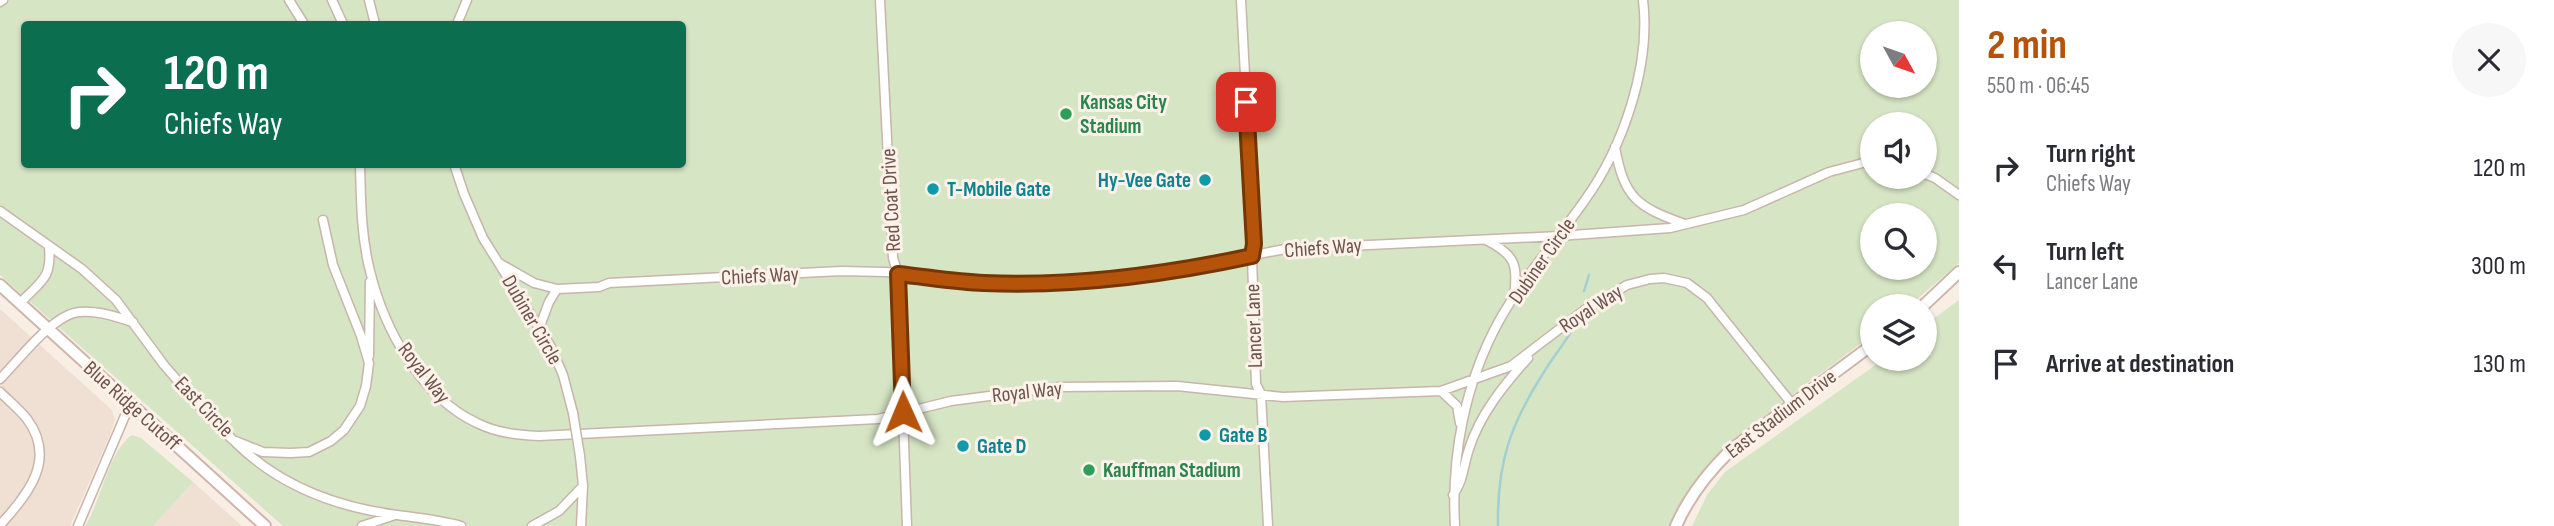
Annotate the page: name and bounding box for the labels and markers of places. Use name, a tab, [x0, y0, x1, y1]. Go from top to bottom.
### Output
pin	[1216, 72, 1276, 132]
place label: Kansas City Stadium	[1080, 90, 1167, 139]
marker: Kansas City Stadium	[1058, 106, 1074, 122]
place label: Hy-Vee Gate	[1098, 168, 1191, 193]
marker: Hy-Vee Gate	[1197, 172, 1213, 188]
place label: T-Mobile Gate	[947, 177, 1051, 202]
marker: T-Mobile Gate	[925, 181, 941, 197]
place label: Gate B	[1219, 423, 1268, 448]
marker: Gate B	[1197, 427, 1213, 443]
place label: Gate D	[977, 434, 1027, 459]
marker: Gate D	[955, 438, 971, 454]
place label: Kauffman Stadium	[1103, 458, 1241, 483]
marker: Kauffman Stadium	[1081, 462, 1097, 478]

